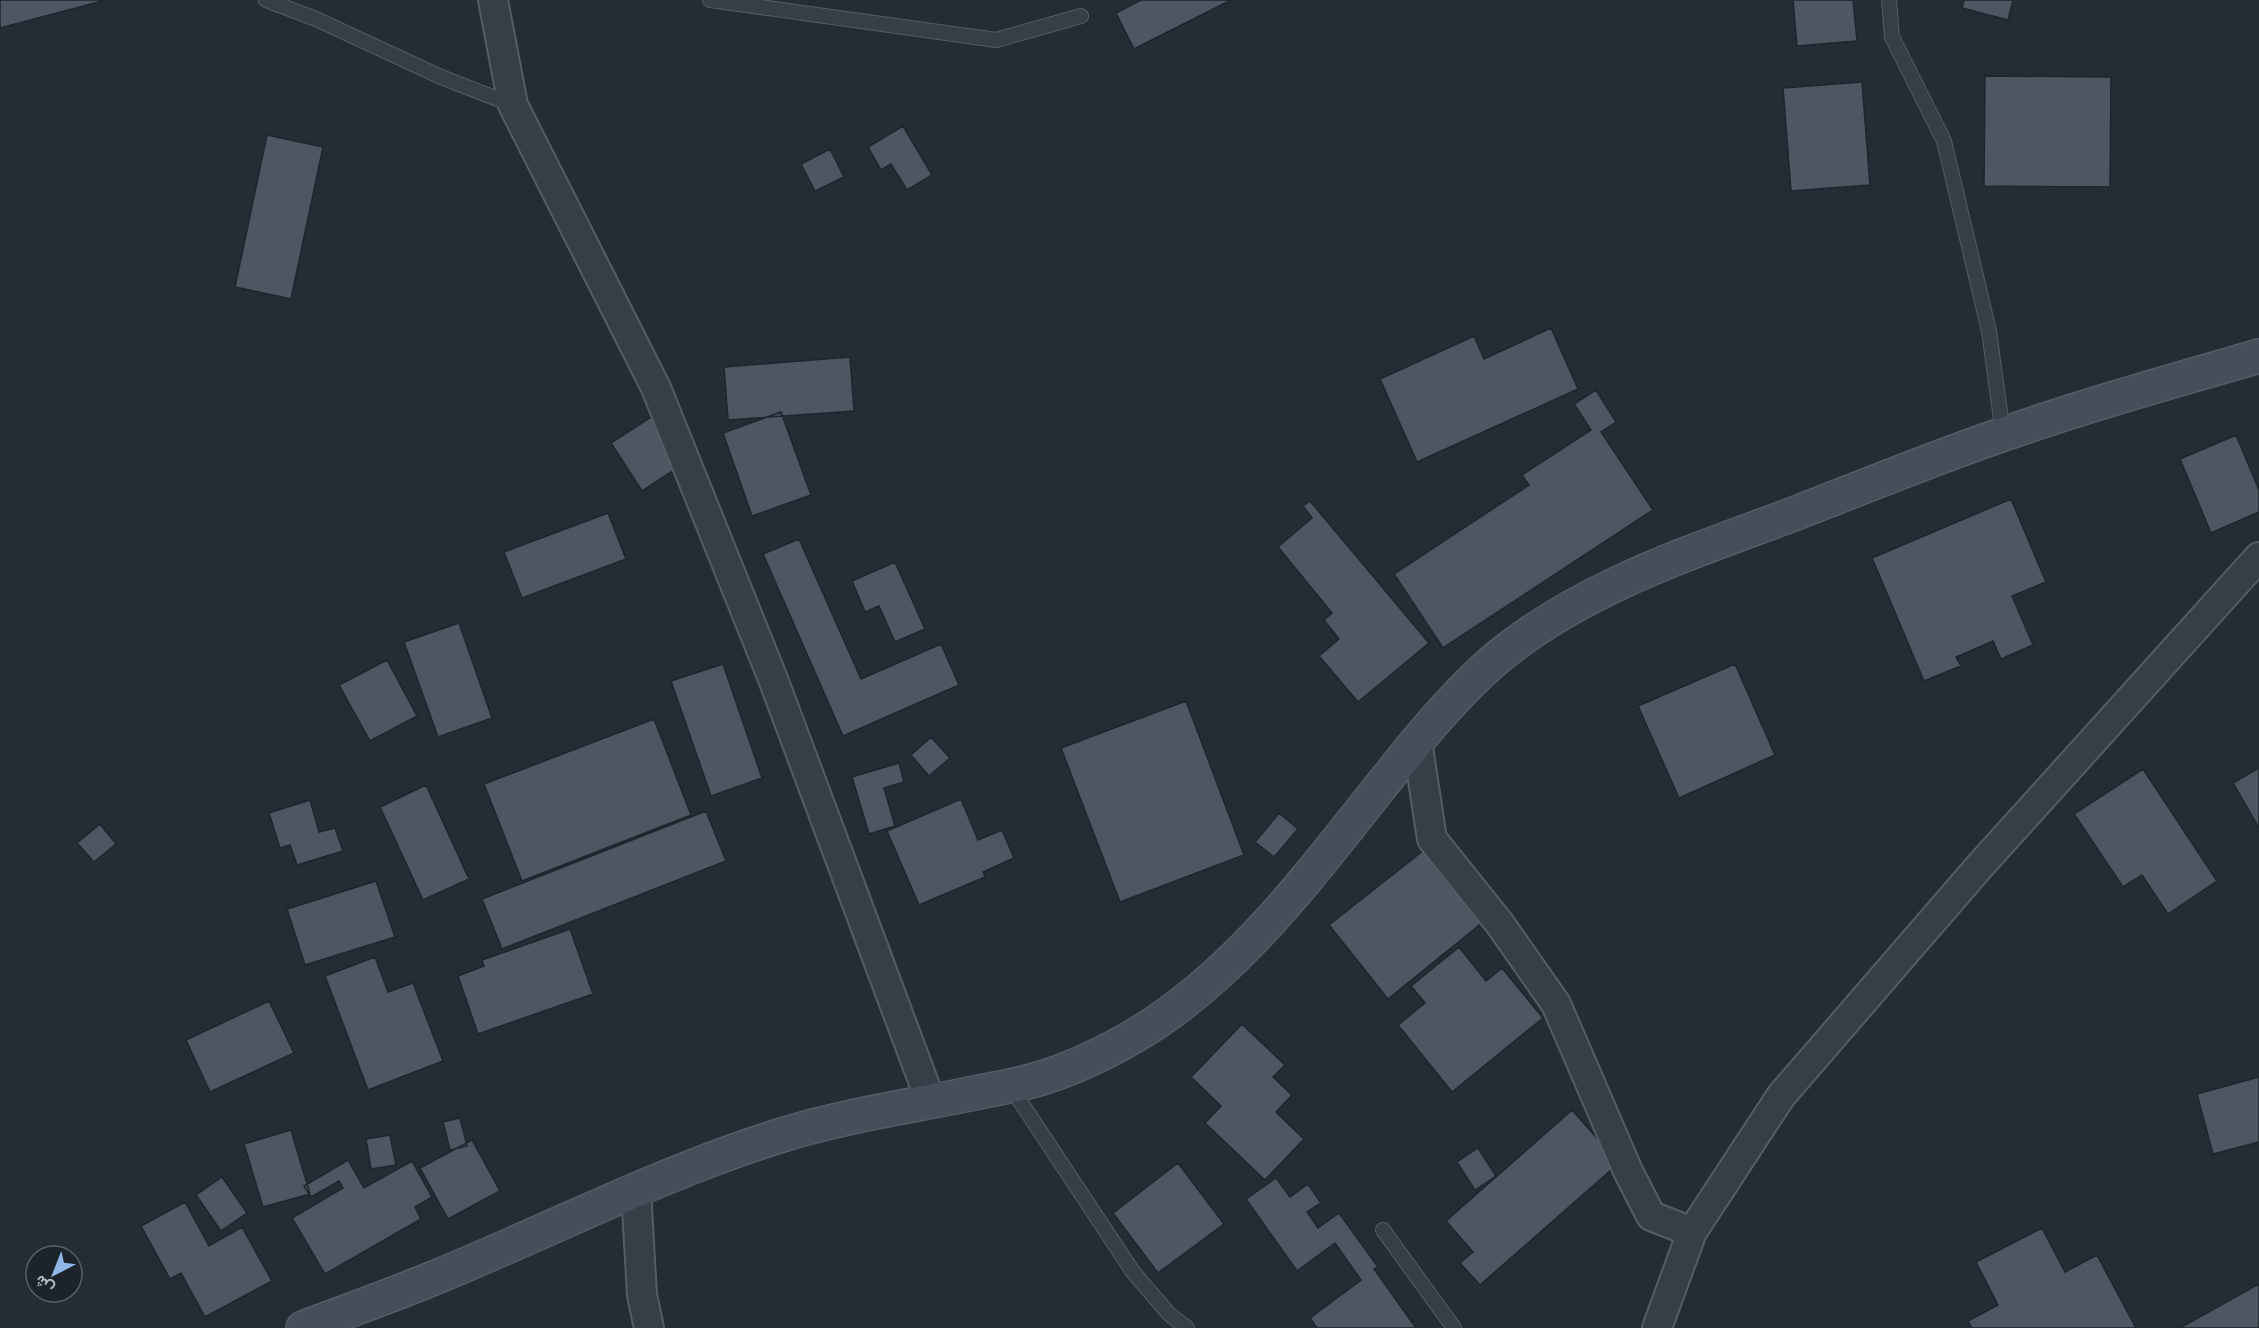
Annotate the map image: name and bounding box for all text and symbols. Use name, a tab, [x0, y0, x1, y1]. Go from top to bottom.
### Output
north arrow	[24, 1244, 84, 1304]
text: ش	[31, 1271, 58, 1298]

